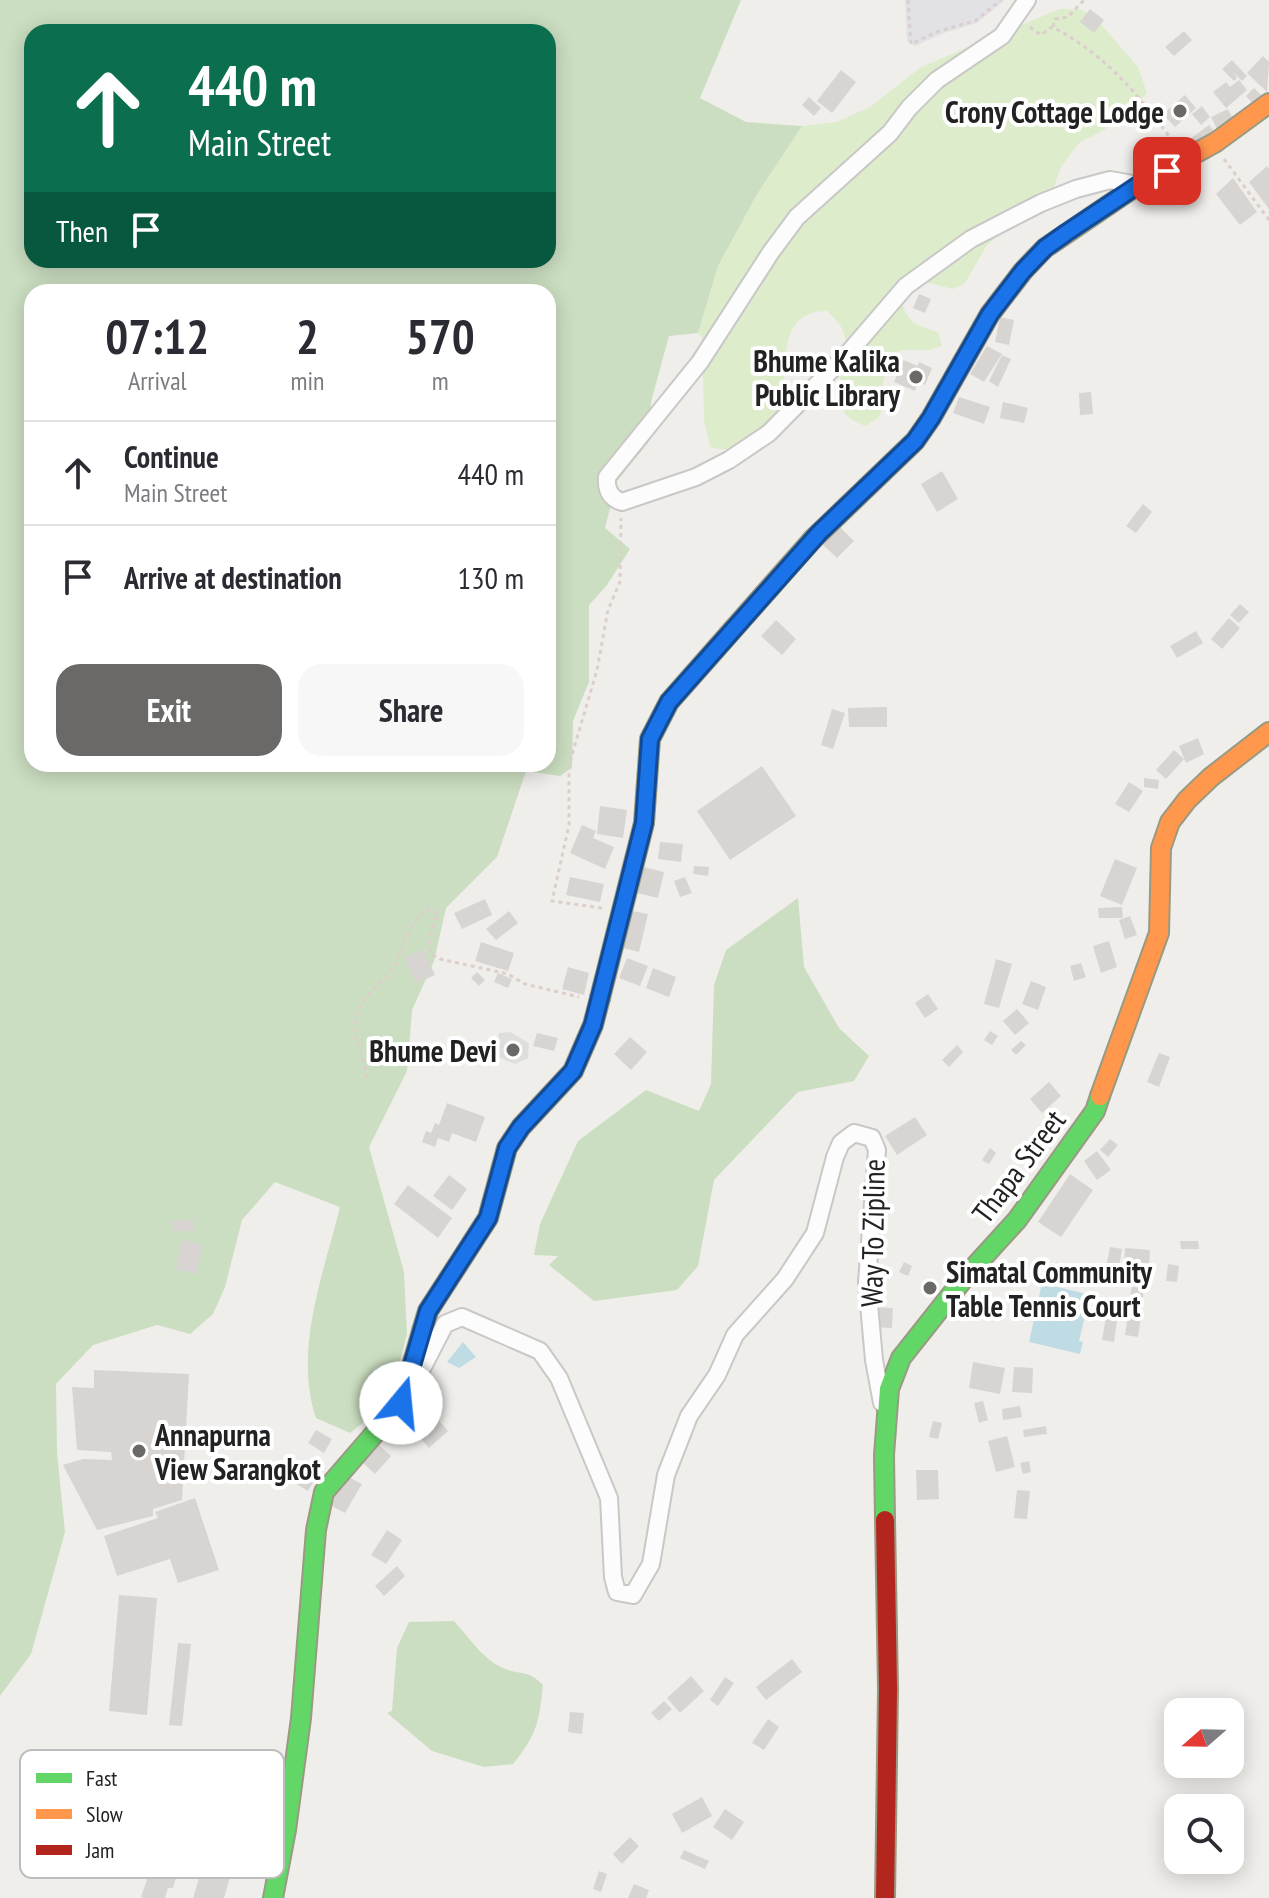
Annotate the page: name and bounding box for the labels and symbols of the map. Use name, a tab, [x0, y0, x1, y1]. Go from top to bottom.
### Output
place label: Crony Cottage Lodge	[945, 92, 1164, 131]
marker: Crony Cottage Lodge	[1171, 102, 1189, 120]
pin	[1133, 137, 1201, 205]
place label: Bhume Kalika Public Library	[753, 341, 901, 414]
marker: Bhume Kalika Public Library	[907, 368, 925, 386]
place label: Bhume Devi	[369, 1031, 497, 1070]
marker: Bhume Devi	[504, 1041, 522, 1059]
street label: Thapa Street	[963, 1101, 1074, 1230]
street label: Way To Zipline	[851, 1159, 893, 1307]
place label: Simatal Community Table Tennis Court	[946, 1252, 1153, 1325]
marker: Simatal Community Table Tennis Court	[921, 1279, 939, 1297]
position arrow	[359, 1361, 443, 1445]
place label: Annapurna View Sarangkot	[154, 1415, 321, 1488]
marker: Annapurna View Sarangkot	[130, 1442, 148, 1460]
north arrow	[1164, 1698, 1244, 1778]
legend	[20, 1750, 284, 1878]
text: Fast	[86, 1764, 117, 1792]
text: Slow	[86, 1800, 123, 1828]
text: Jam	[85, 1836, 114, 1864]

